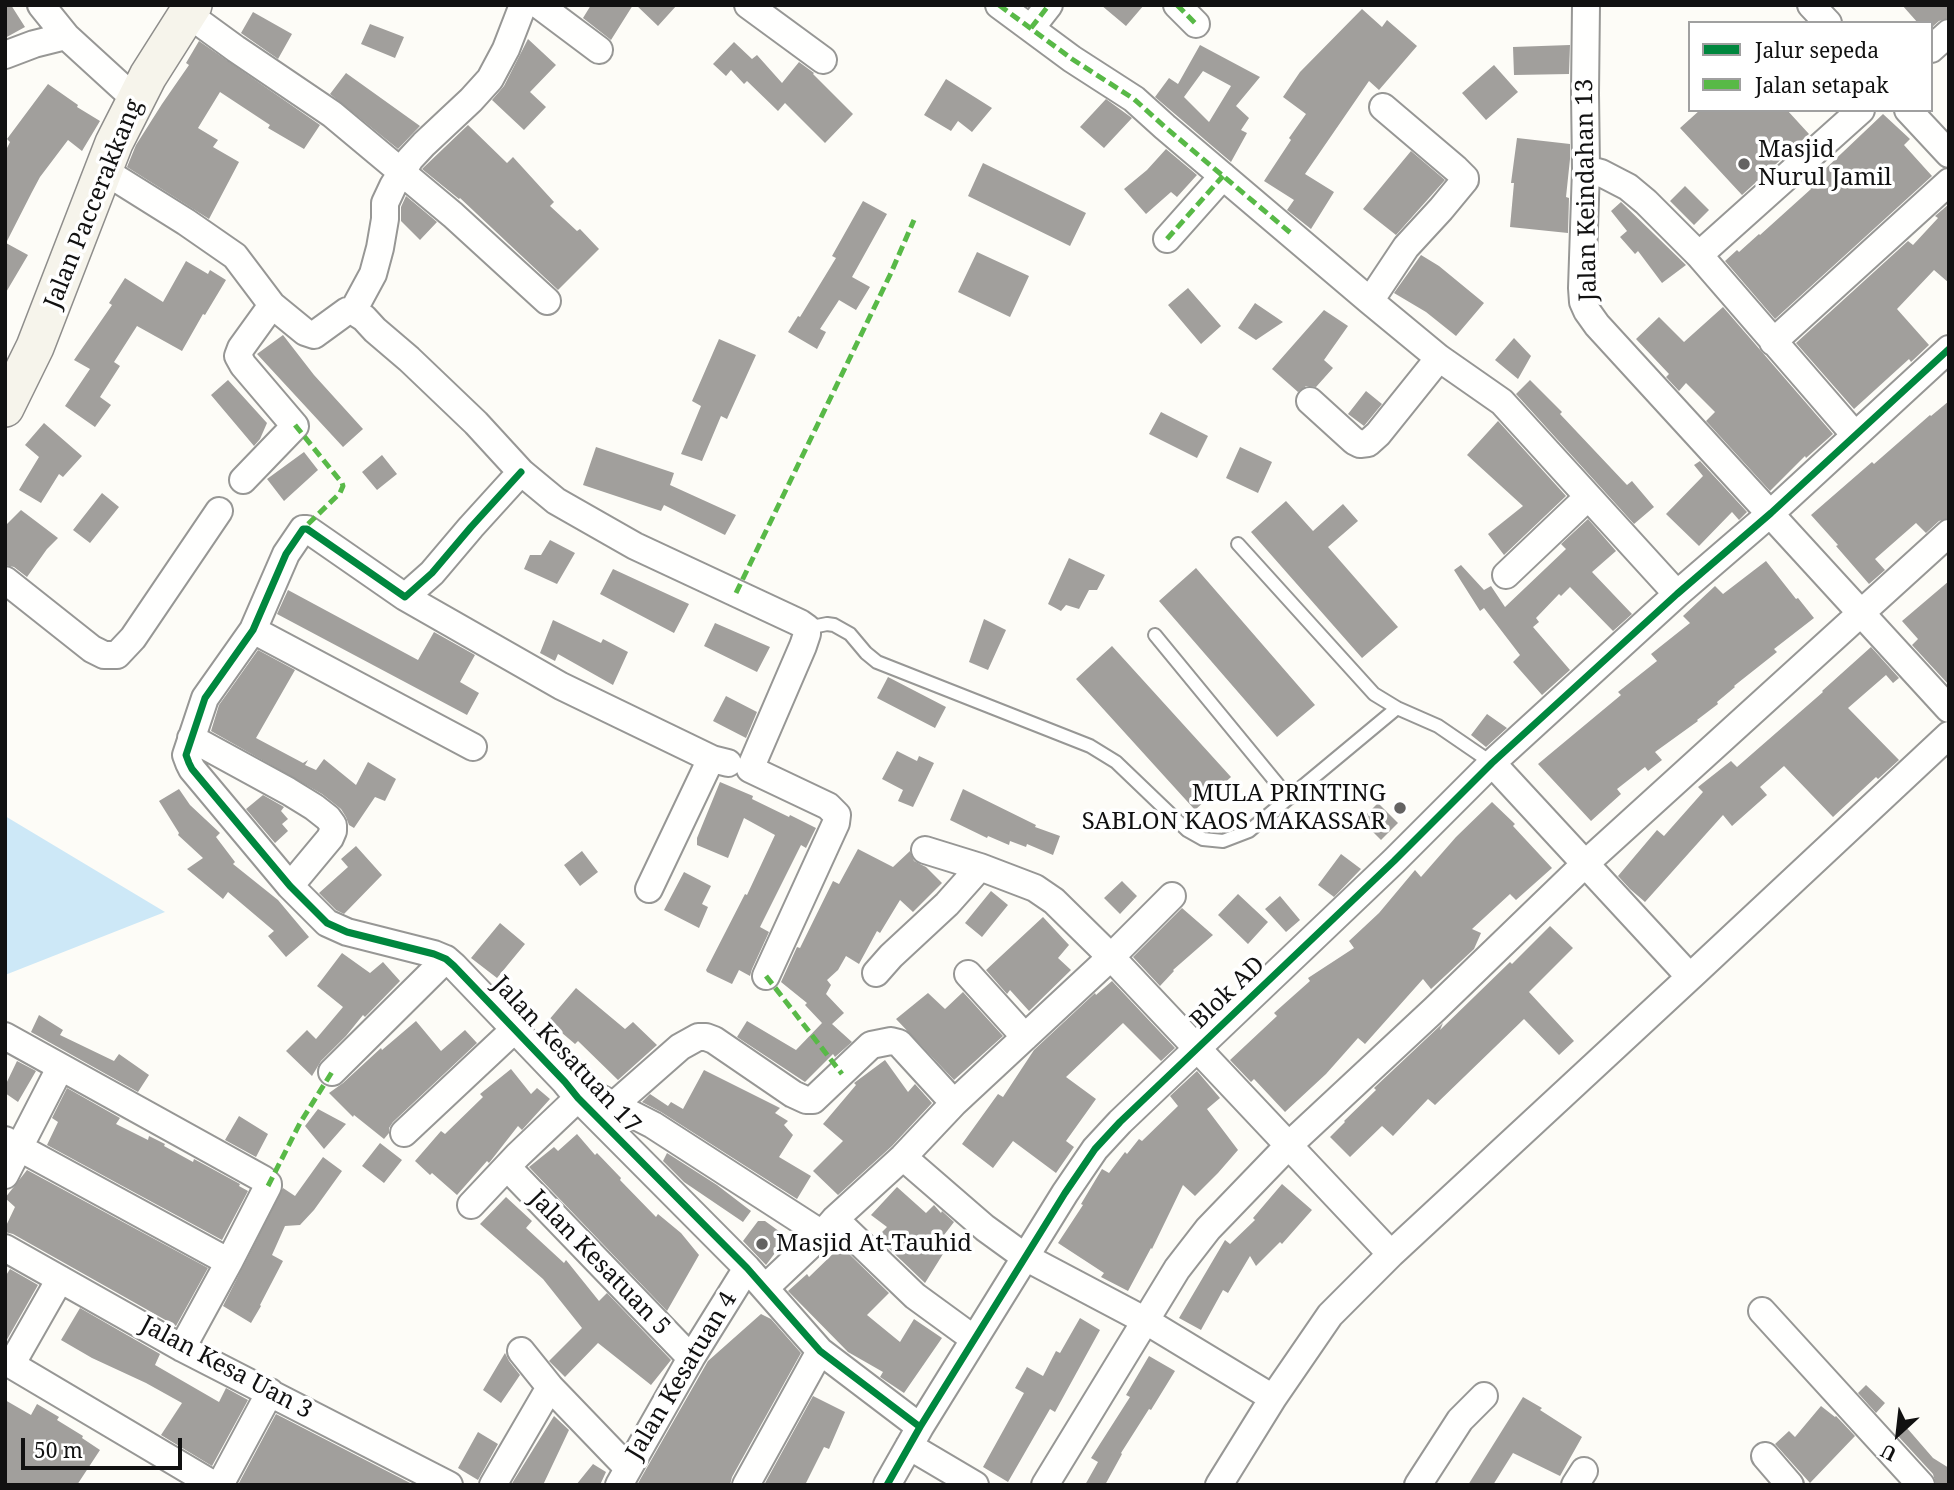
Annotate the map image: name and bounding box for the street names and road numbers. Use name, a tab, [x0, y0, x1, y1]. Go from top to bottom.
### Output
street label: Jalan Keindahan 13	[1571, 78, 1603, 302]
street label: Jalan Paccerakkang	[39, 95, 149, 313]
street label: Blok AD	[1185, 951, 1271, 1035]
street label: Jalan Kesatuan 17	[486, 971, 646, 1139]
street label: Jalan Kesatuan 5	[522, 1184, 676, 1342]
street label: Jalan Kesatuan 4	[621, 1287, 743, 1465]
street label: Jalan Kesa Uan 3	[135, 1311, 317, 1425]

